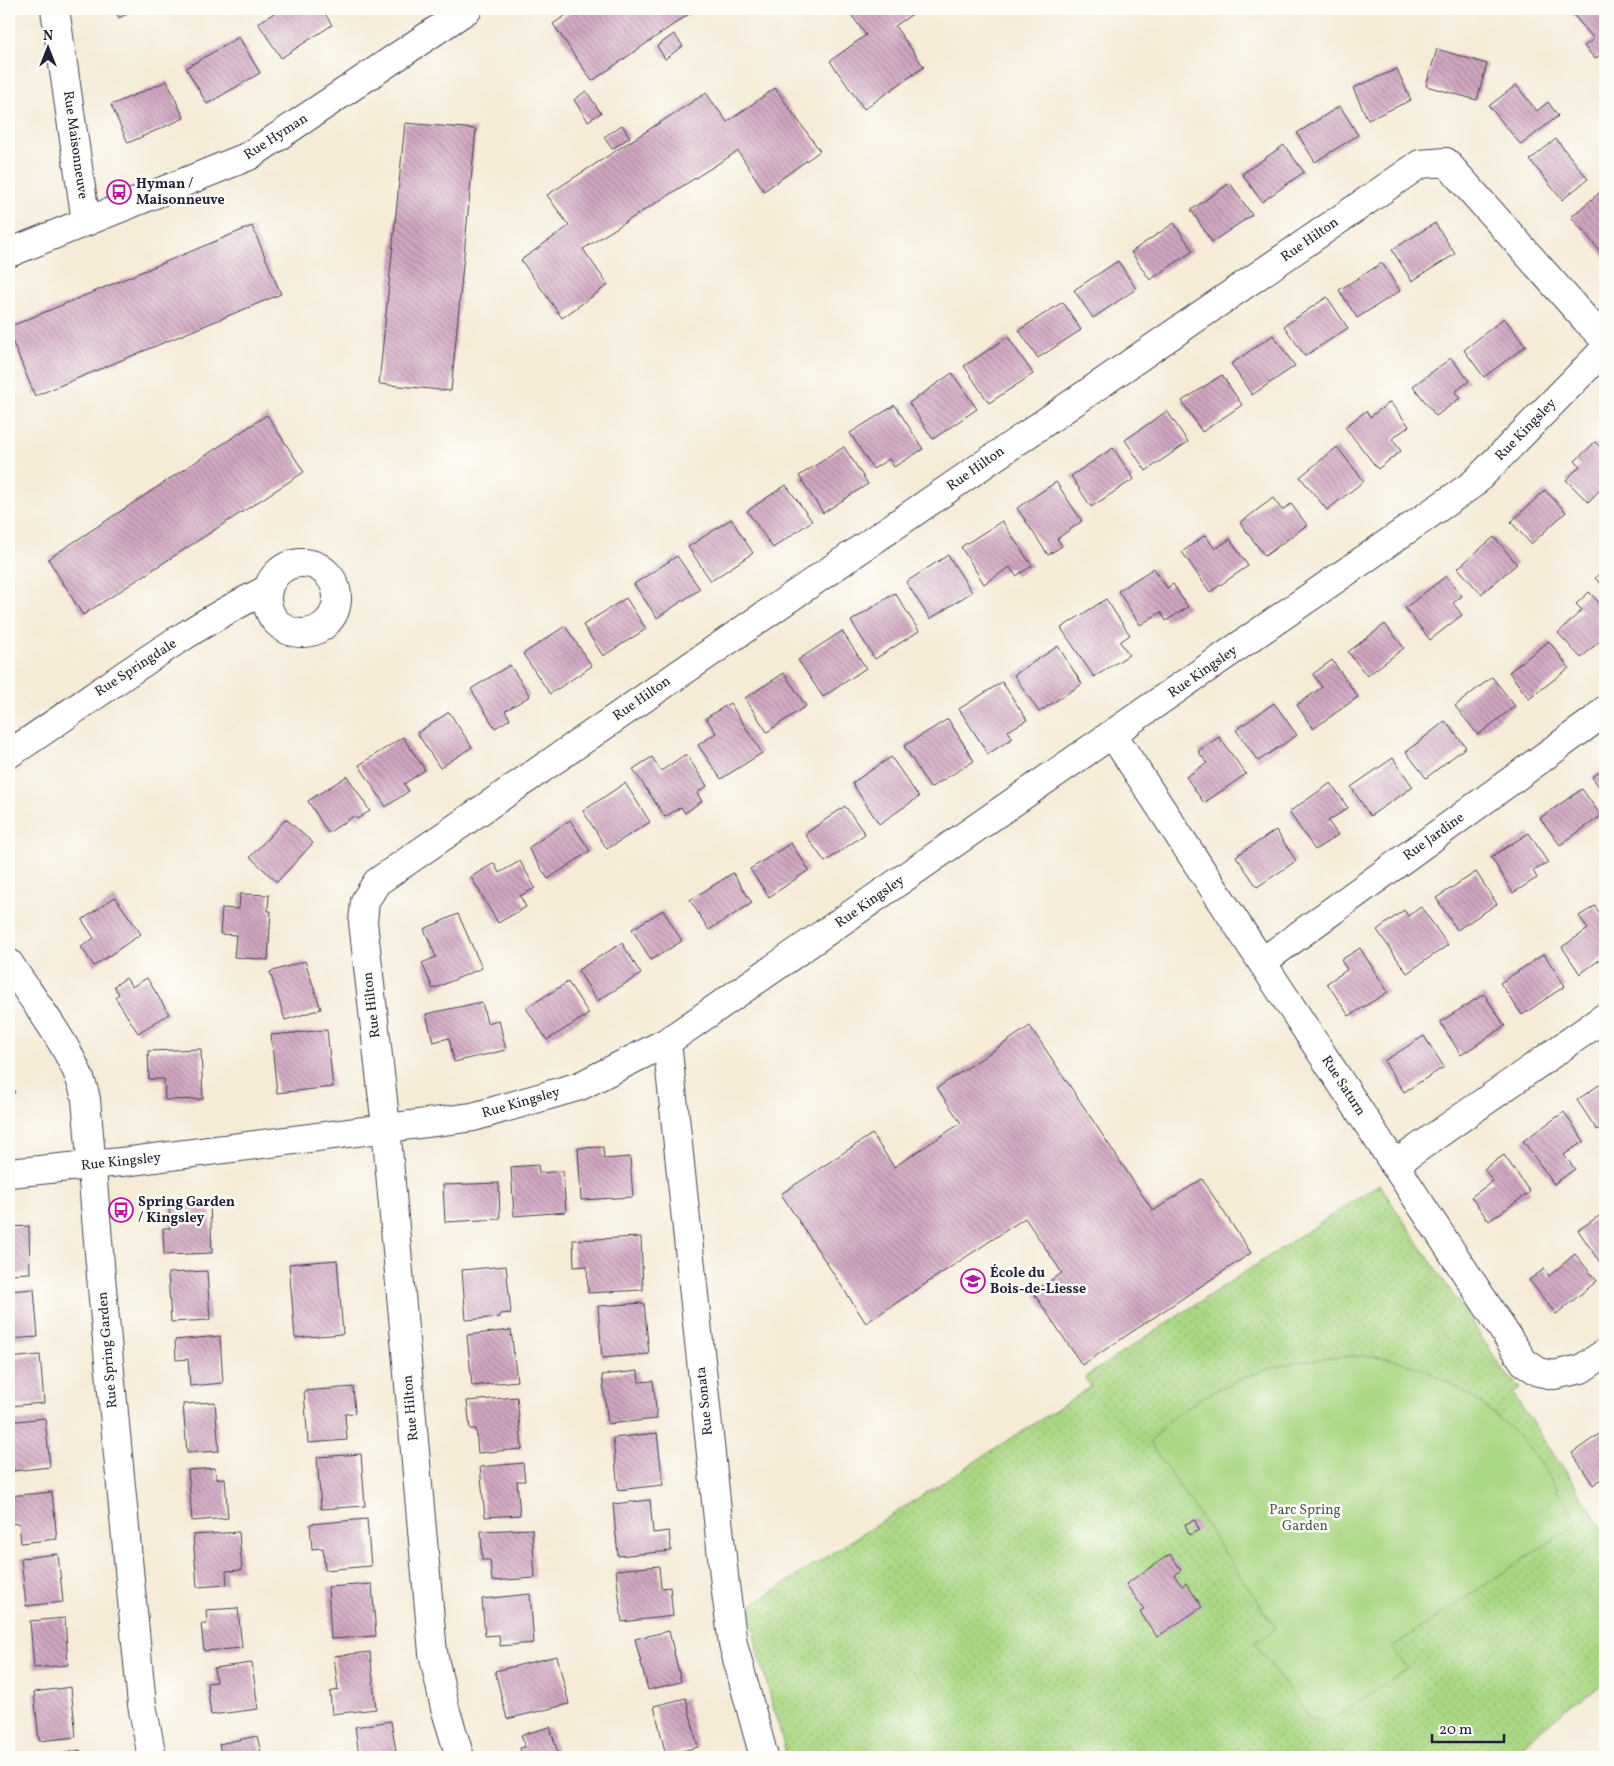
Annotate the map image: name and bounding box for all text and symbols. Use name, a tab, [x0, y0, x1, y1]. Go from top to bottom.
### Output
north arrow	[22, 22, 72, 72]
text: N	[43, 27, 53, 46]
street label: Rue Maisonneuve	[58, 90, 92, 201]
street label: Rue Hyman	[240, 109, 312, 165]
place label: Hyman / Maisonneuve	[136, 175, 225, 210]
bus stop icon: Hyman / Maisonneuve	[106, 179, 132, 205]
street label: Rue Hilton	[1277, 213, 1343, 267]
street label: Rue Kingsley	[1491, 394, 1561, 466]
street label: Rue Hilton	[943, 442, 1009, 496]
street label: Rue Springdale	[91, 634, 181, 702]
street label: Rue Kingsley	[1165, 641, 1242, 703]
street label: Rue Hilton	[609, 672, 675, 726]
street label: Rue Jardine	[1400, 808, 1469, 866]
street label: Rue Kingsley	[832, 871, 909, 933]
street label: Rue Hilton	[359, 971, 385, 1039]
street label: Rue Saturn	[1316, 1052, 1370, 1120]
street label: Rue Kingsley	[480, 1083, 563, 1123]
street label: Rue Kingsley	[80, 1148, 162, 1176]
place label: Spring Garden / Kingsley	[138, 1193, 235, 1228]
bus stop icon: Spring Garden / Kingsley	[108, 1197, 134, 1223]
place label: École du Bois-de-Liesse	[990, 1264, 1086, 1299]
school or university icon: École du Bois-de-Liesse	[960, 1268, 986, 1294]
street label: Rue Spring Garden	[93, 1291, 123, 1409]
street label: Rue Sonata	[692, 1366, 718, 1436]
street label: Rue Hilton	[399, 1374, 423, 1442]
park label: Parc Spring Garden	[1269, 1501, 1341, 1536]
scale bar	[1432, 1711, 1504, 1743]
text: 20 m	[1439, 1720, 1472, 1741]

